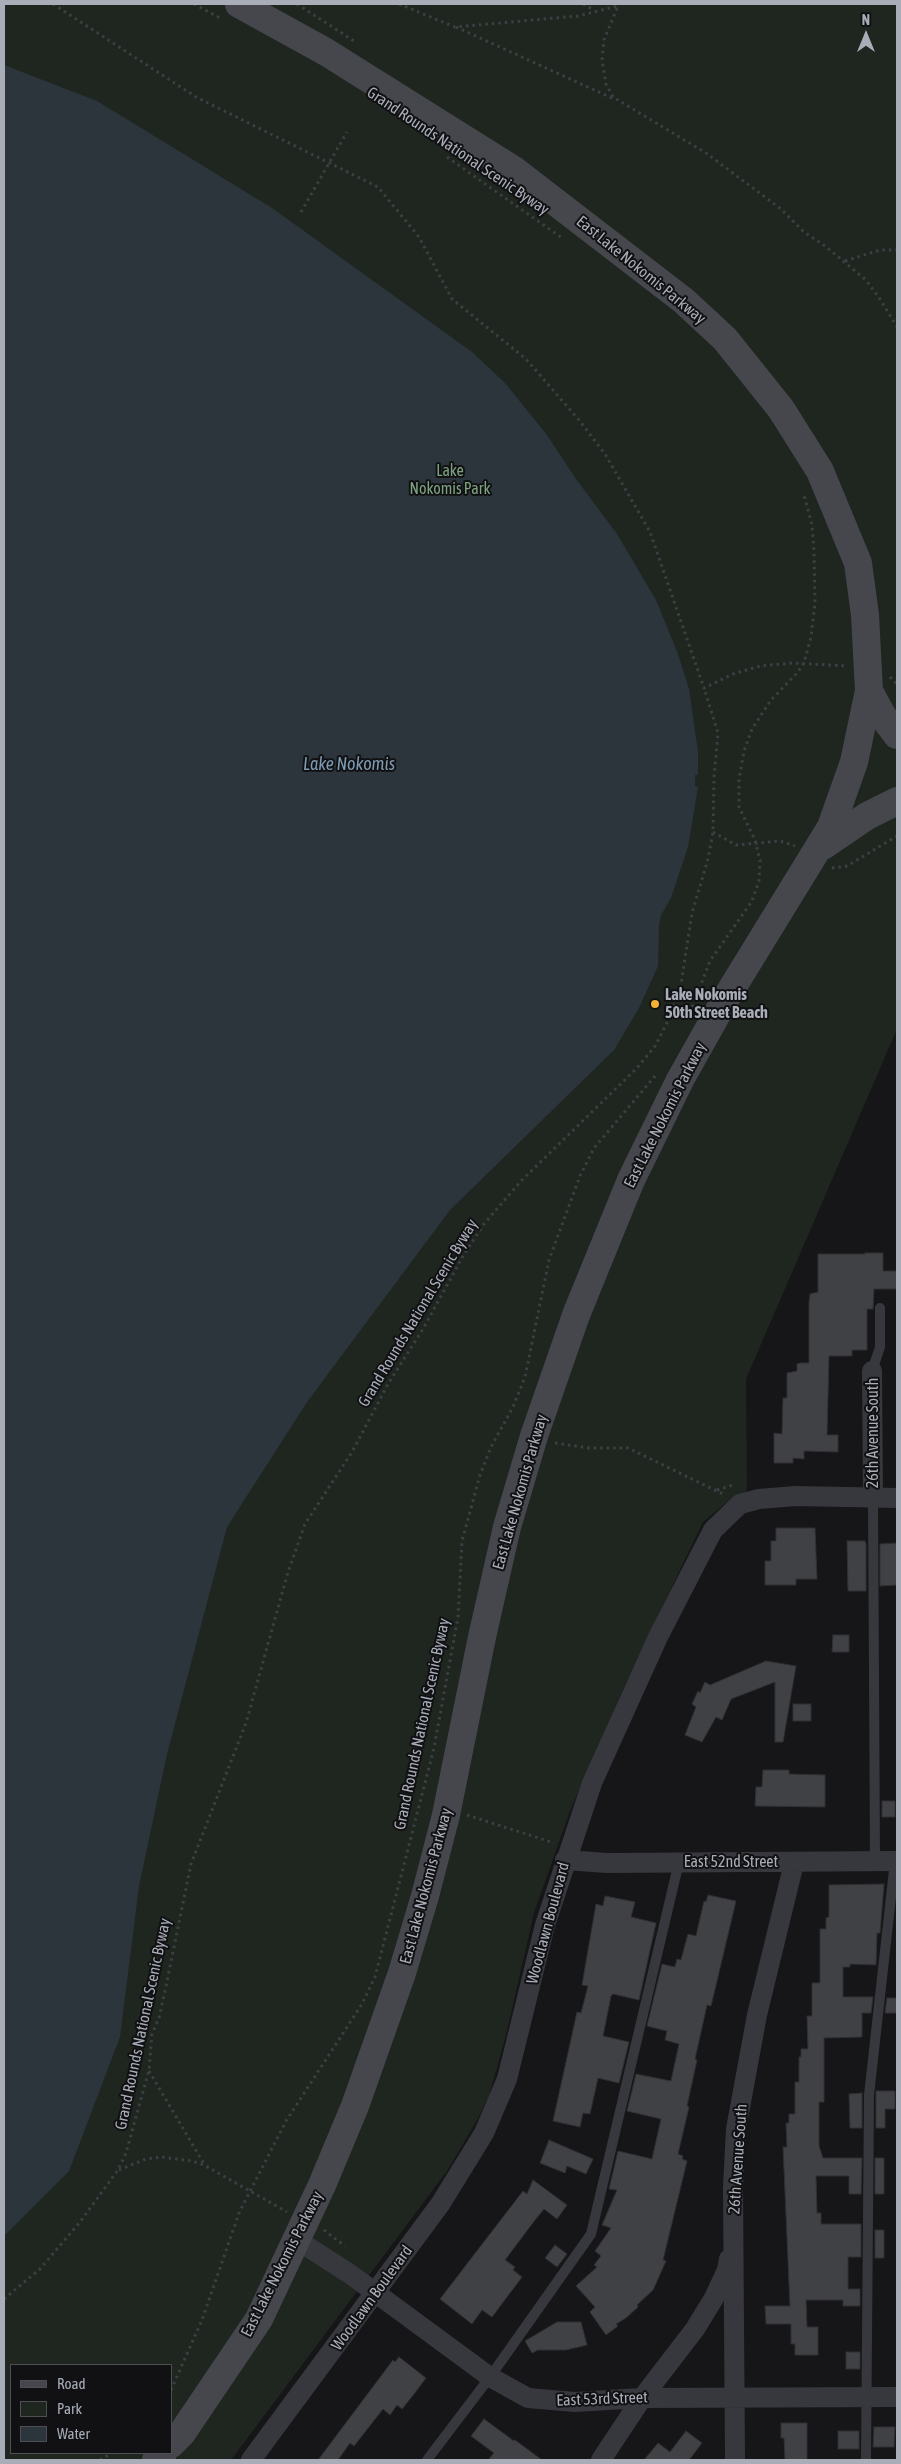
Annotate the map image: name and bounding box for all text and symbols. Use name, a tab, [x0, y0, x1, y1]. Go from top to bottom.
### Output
north arrow	[841, 10, 891, 60]
text: N	[862, 12, 870, 28]
street label: Grand Rounds National Scenic Byway	[363, 83, 553, 219]
street label: East Lake Nokomis Parkway	[572, 212, 710, 328]
park label: Lake Nokomis Park	[410, 461, 490, 499]
water label: Lake Nokomis	[303, 753, 395, 775]
place label: Lake Nokomis 50th Street Beach	[665, 985, 768, 1023]
marker: Lake Nokomis 50th Street Beach	[649, 998, 661, 1010]
street label: East Lake Nokomis Parkway	[620, 1039, 710, 1191]
street label: Grand Rounds National Scenic Byway	[354, 1216, 482, 1410]
street label: 26th Avenue South	[863, 1378, 883, 1488]
street label: East Lake Nokomis Parkway	[489, 1412, 551, 1572]
street label: Grand Rounds National Scenic Byway	[390, 1617, 454, 1831]
street label: East Lake Nokomis Parkway	[396, 1806, 456, 1966]
street label: East 52nd Street	[684, 1852, 778, 1872]
street label: Woodlawn Boulevard	[523, 1860, 573, 1986]
street label: Grand Rounds National Scenic Byway	[111, 1917, 175, 2131]
street label: 26th Avenue South	[725, 2103, 751, 2215]
street label: East Lake Nokomis Parkway	[237, 2188, 327, 2340]
street label: Woodlawn Boulevard	[327, 2242, 417, 2354]
legend	[10, 2364, 172, 2454]
text: Road	[57, 2375, 86, 2392]
street label: East 53rd Street	[556, 2388, 648, 2410]
text: Park	[57, 2400, 82, 2417]
text: Water	[57, 2425, 90, 2442]

